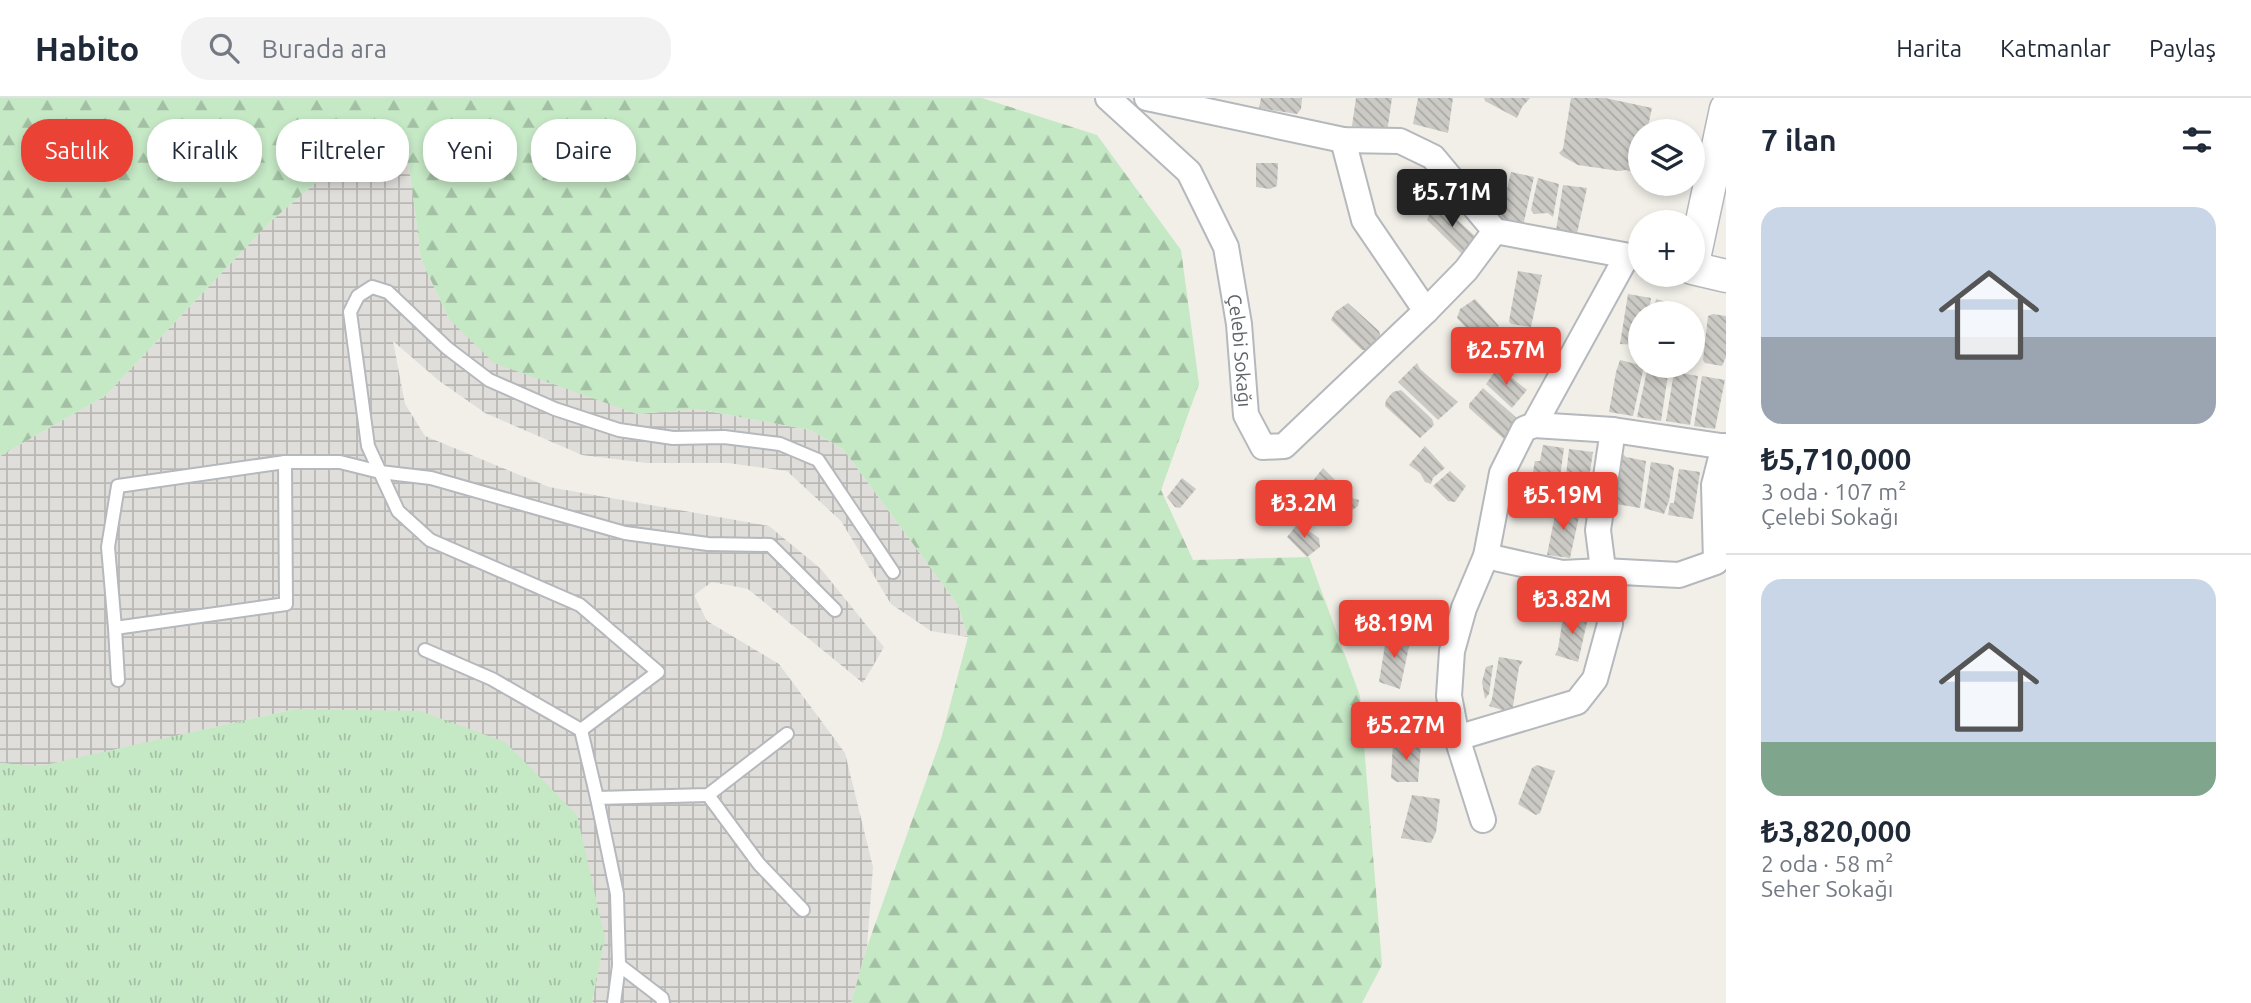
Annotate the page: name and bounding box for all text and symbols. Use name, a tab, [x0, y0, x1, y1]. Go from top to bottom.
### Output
search box	[181, 17, 671, 80]
icon: search	[205, 29, 243, 67]
text: Habito	[35, 30, 139, 67]
text: Burada ara	[261, 34, 387, 63]
text: Harita	[1896, 35, 1962, 62]
text: Katmanlar	[2000, 35, 2111, 62]
text: Paylaş	[2149, 35, 2216, 62]
chip: Satılık	[21, 119, 133, 182]
chip: Kiralık	[147, 119, 262, 182]
chip: Filtreler	[276, 119, 409, 182]
chip: Yeni	[423, 119, 517, 182]
chip: Daire	[531, 119, 636, 182]
map controls	[1628, 119, 1705, 378]
button: layers	[1628, 119, 1705, 196]
icon: filters	[2178, 121, 2216, 159]
text: 7 ilan	[1761, 123, 1837, 157]
pin: ₺5.71M	[1395, 170, 1509, 229]
text: ₺5.71M	[1413, 179, 1491, 204]
button: +	[1628, 210, 1705, 287]
icon: home	[1926, 252, 2052, 378]
street label: Çelebi Sokağı	[1223, 292, 1256, 408]
button: −	[1628, 301, 1705, 378]
pin: ₺2.57M	[1449, 328, 1563, 387]
text: ₺2.57M	[1467, 337, 1545, 362]
text: ₺5,710,000	[1761, 442, 1911, 476]
pin: ₺5.19M	[1506, 472, 1620, 532]
text: 3 oda · 107 m²	[1761, 479, 1906, 504]
pin: ₺3.2M	[1255, 480, 1353, 540]
text: ₺5.19M	[1524, 482, 1602, 507]
text: ₺3.2M	[1271, 490, 1337, 515]
text: Çelebi Sokağı	[1761, 504, 1899, 529]
pin: ₺3.82M	[1515, 576, 1629, 636]
text: ₺3.82M	[1533, 586, 1611, 611]
pin: ₺8.19M	[1337, 601, 1451, 660]
text: ₺8.19M	[1355, 610, 1433, 635]
icon: home	[1926, 624, 2052, 750]
pin: ₺5.27M	[1349, 702, 1463, 762]
text: ₺5.27M	[1367, 712, 1445, 737]
text: ₺3,820,000	[1761, 814, 1911, 848]
text: 2 oda · 58 m²	[1761, 851, 1893, 876]
text: Seher Sokağı	[1761, 876, 1893, 901]

